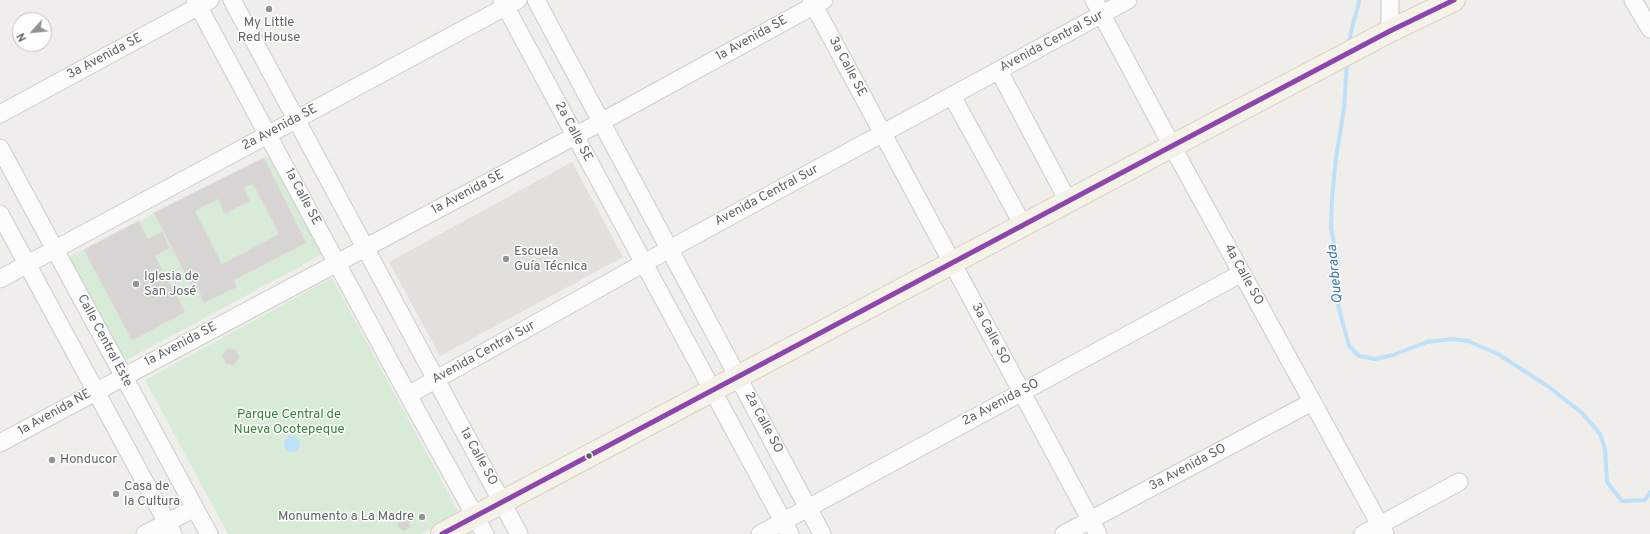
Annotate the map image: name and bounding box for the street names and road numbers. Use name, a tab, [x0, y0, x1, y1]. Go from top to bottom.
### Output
street label: Avenida Central Sur	[997, 8, 1107, 76]
street label: 1a Avenida SE	[713, 13, 791, 65]
street label: 3a Avenida SE	[65, 31, 145, 83]
street label: 3a Calle SE	[825, 34, 869, 100]
street label: 2a Calle SE	[551, 99, 595, 165]
street label: 2a Avenida SE	[240, 102, 320, 154]
street label: Avenida Central Sur	[712, 162, 822, 230]
street label: 1a Calle SE	[281, 166, 323, 228]
street label: 1a Avenida SE	[429, 167, 507, 219]
street label: 4a Calle SO	[1220, 242, 1266, 308]
street label: Calle Central Este	[73, 292, 135, 390]
street label: 3a Calle SO	[967, 301, 1013, 367]
street label: Avenida Central Sur	[430, 318, 538, 388]
street label: 1a Avenida SE	[142, 319, 220, 371]
street label: 2a Avenida SO	[960, 376, 1042, 430]
street label: 1a Avenida NE	[16, 387, 94, 439]
street label: 2a Calle SO	[740, 390, 786, 456]
street label: 1a Calle SO	[456, 425, 500, 489]
street label: 3a Avenida SO	[1147, 441, 1229, 495]

